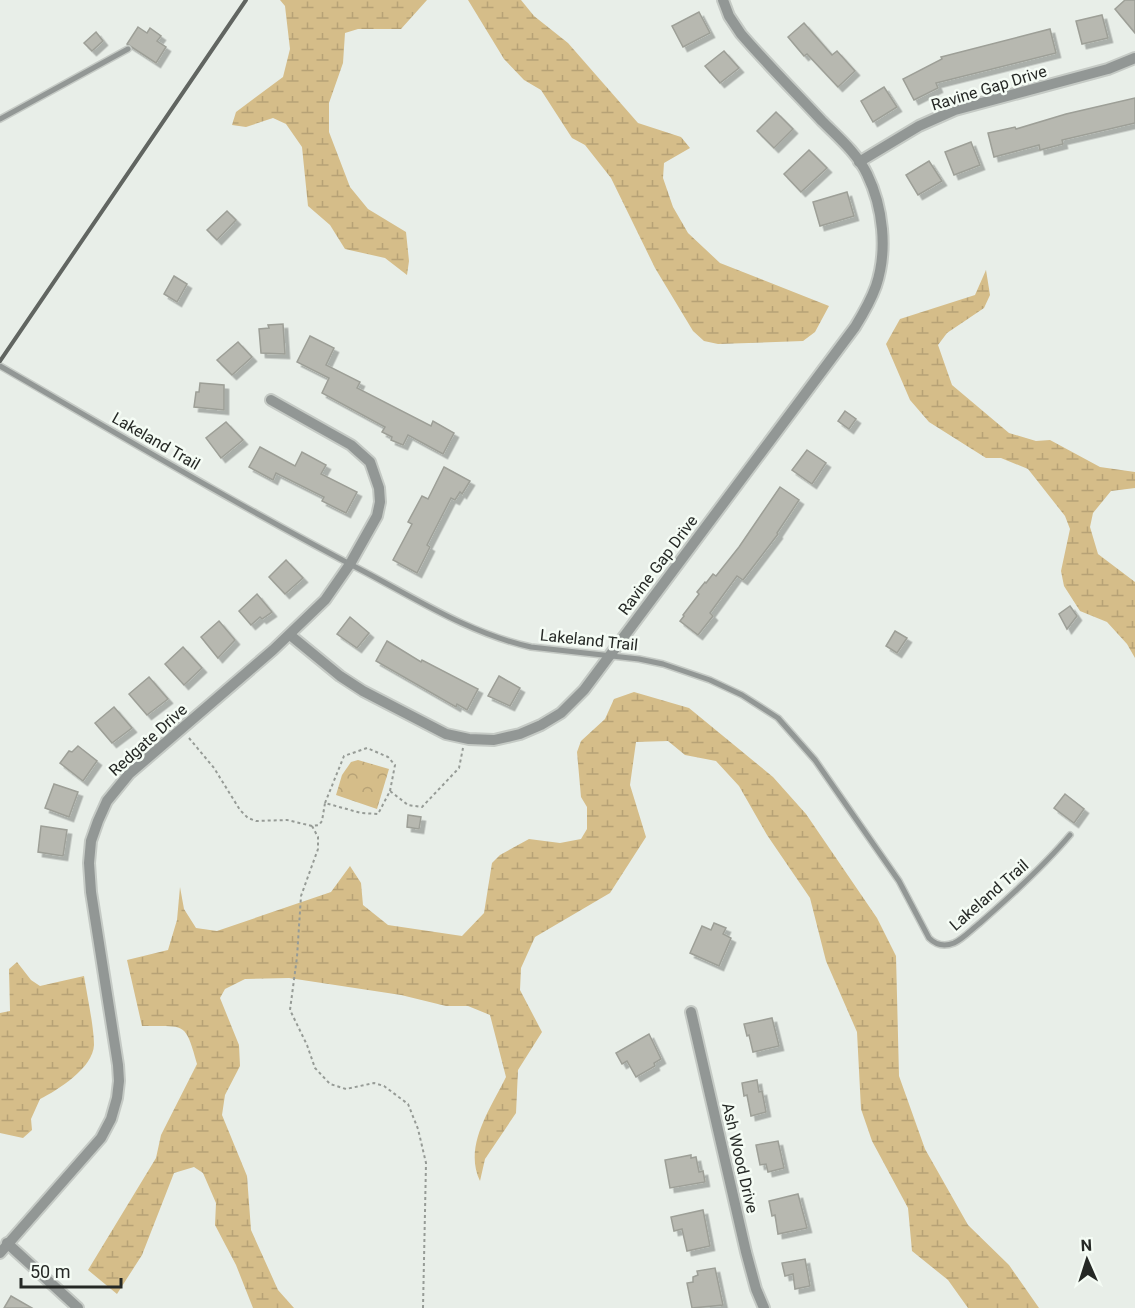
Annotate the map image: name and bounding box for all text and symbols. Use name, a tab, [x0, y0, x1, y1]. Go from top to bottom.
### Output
street label: Ravine Gap Drive	[929, 61, 1049, 115]
street label: Lakeland Trail	[109, 408, 203, 474]
street label: Ravine Gap Drive	[614, 511, 702, 619]
street label: Lakeland Trail	[539, 625, 639, 655]
street label: Redgate Drive	[105, 700, 191, 780]
street label: Lakeland Trail	[946, 856, 1032, 934]
street label: Ash Wood Drive	[718, 1101, 762, 1215]
north arrow	[1057, 1230, 1117, 1290]
text: N	[1080, 1236, 1092, 1255]
scale bar	[21, 1251, 122, 1289]
text: 50 m	[30, 1261, 70, 1282]

